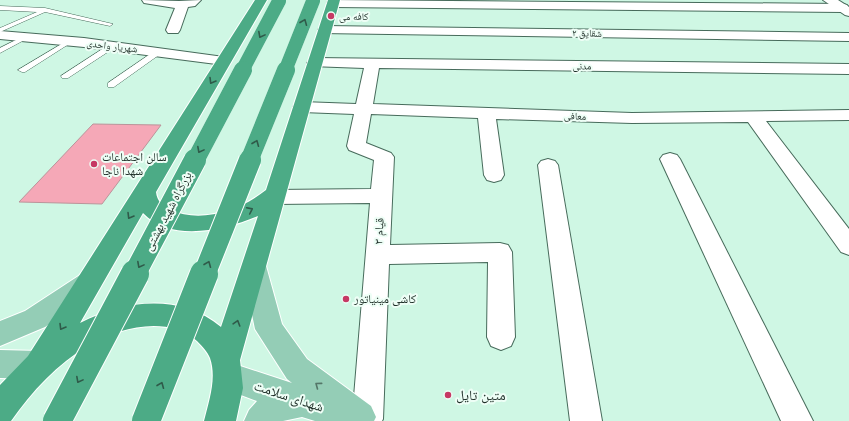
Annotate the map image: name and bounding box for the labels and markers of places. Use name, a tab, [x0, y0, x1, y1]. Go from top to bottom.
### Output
marker: کافه می	[326, 11, 336, 21]
place label: کافه می	[339, 11, 368, 23]
place label: سالن اجتماعات شهدا ناجا	[102, 150, 167, 178]
marker: سالن اجتماعات شهدا ناجا	[89, 159, 99, 169]
place label: کاشی مینیاتور	[353, 292, 416, 306]
marker: کاشی مینیاتور	[341, 294, 351, 304]
place label: متین تایل	[456, 387, 506, 404]
marker: متین تایل	[443, 390, 453, 400]

